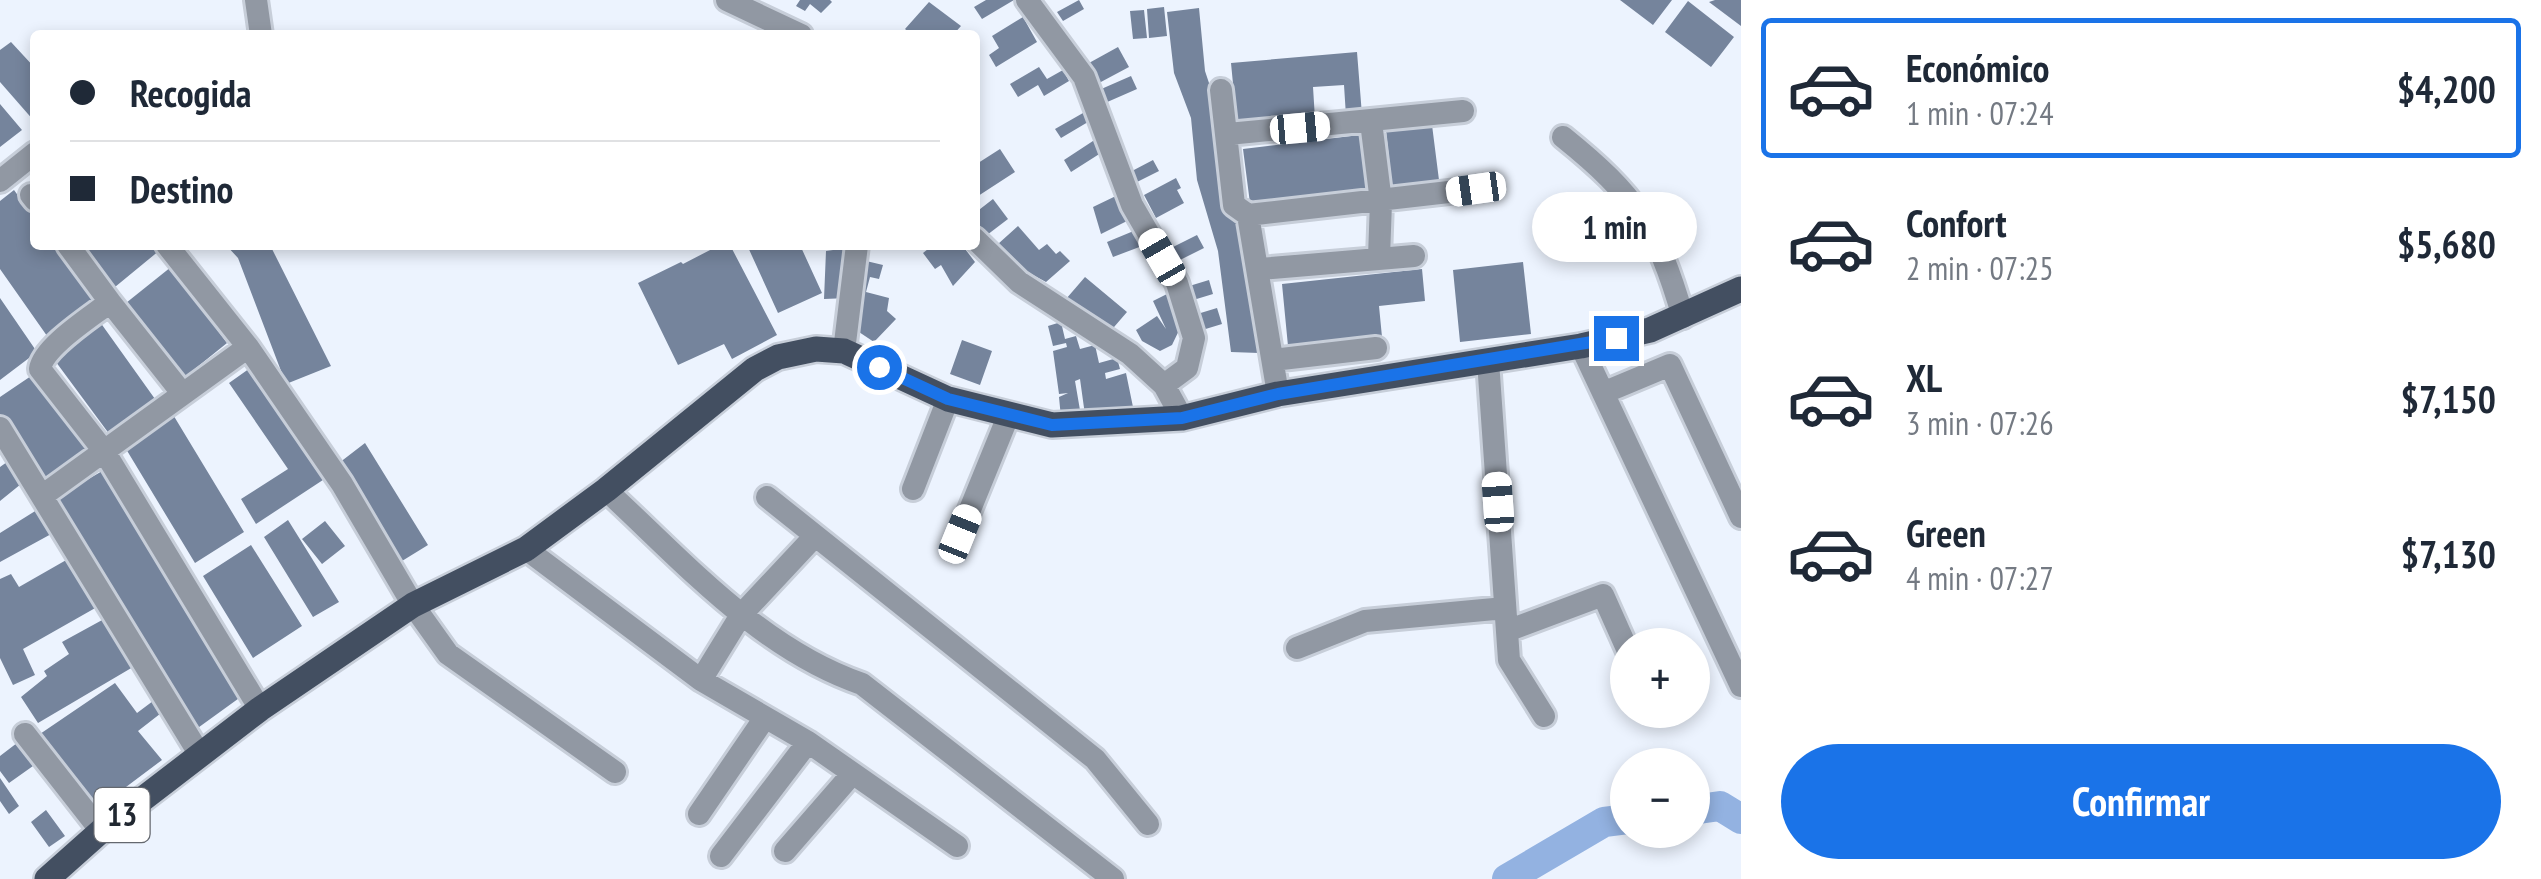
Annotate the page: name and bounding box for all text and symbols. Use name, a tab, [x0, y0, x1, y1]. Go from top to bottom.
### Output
icon: car	[1786, 43, 1876, 133]
text: Económico	[1906, 43, 2050, 92]
text: $4,200	[2397, 64, 2496, 113]
text: Recogida	[130, 68, 252, 117]
text: 1 min · 07:24	[1906, 92, 2054, 134]
car	[1269, 110, 1331, 146]
text: Destino	[130, 164, 233, 213]
car	[1444, 170, 1508, 208]
callout: 1 min	[1534, 193, 1698, 263]
icon: car	[1786, 198, 1876, 288]
text: Confort	[1906, 198, 2006, 247]
text: 1 min	[1582, 206, 1647, 248]
text: $5,680	[2397, 219, 2496, 268]
car	[1134, 224, 1190, 290]
text: 2 min · 07:25	[1906, 247, 2054, 289]
route end	[1594, 316, 1639, 361]
route start	[857, 345, 902, 390]
icon: car	[1786, 353, 1876, 443]
text: XL	[1906, 353, 1942, 402]
text: $7,150	[2401, 374, 2496, 423]
text: 3 min · 07:26	[1906, 402, 2054, 444]
car	[1481, 471, 1515, 533]
car	[935, 501, 985, 567]
icon: car	[1786, 508, 1876, 598]
text: Green	[1906, 508, 1986, 557]
text: $7,130	[2401, 529, 2496, 578]
text: 4 min · 07:27	[1906, 557, 2054, 599]
map controls	[1610, 628, 1710, 848]
button: +	[1610, 628, 1710, 728]
button: Confirmar	[1781, 744, 2501, 859]
button: −	[1610, 748, 1710, 848]
road number: 13	[94, 788, 150, 842]

